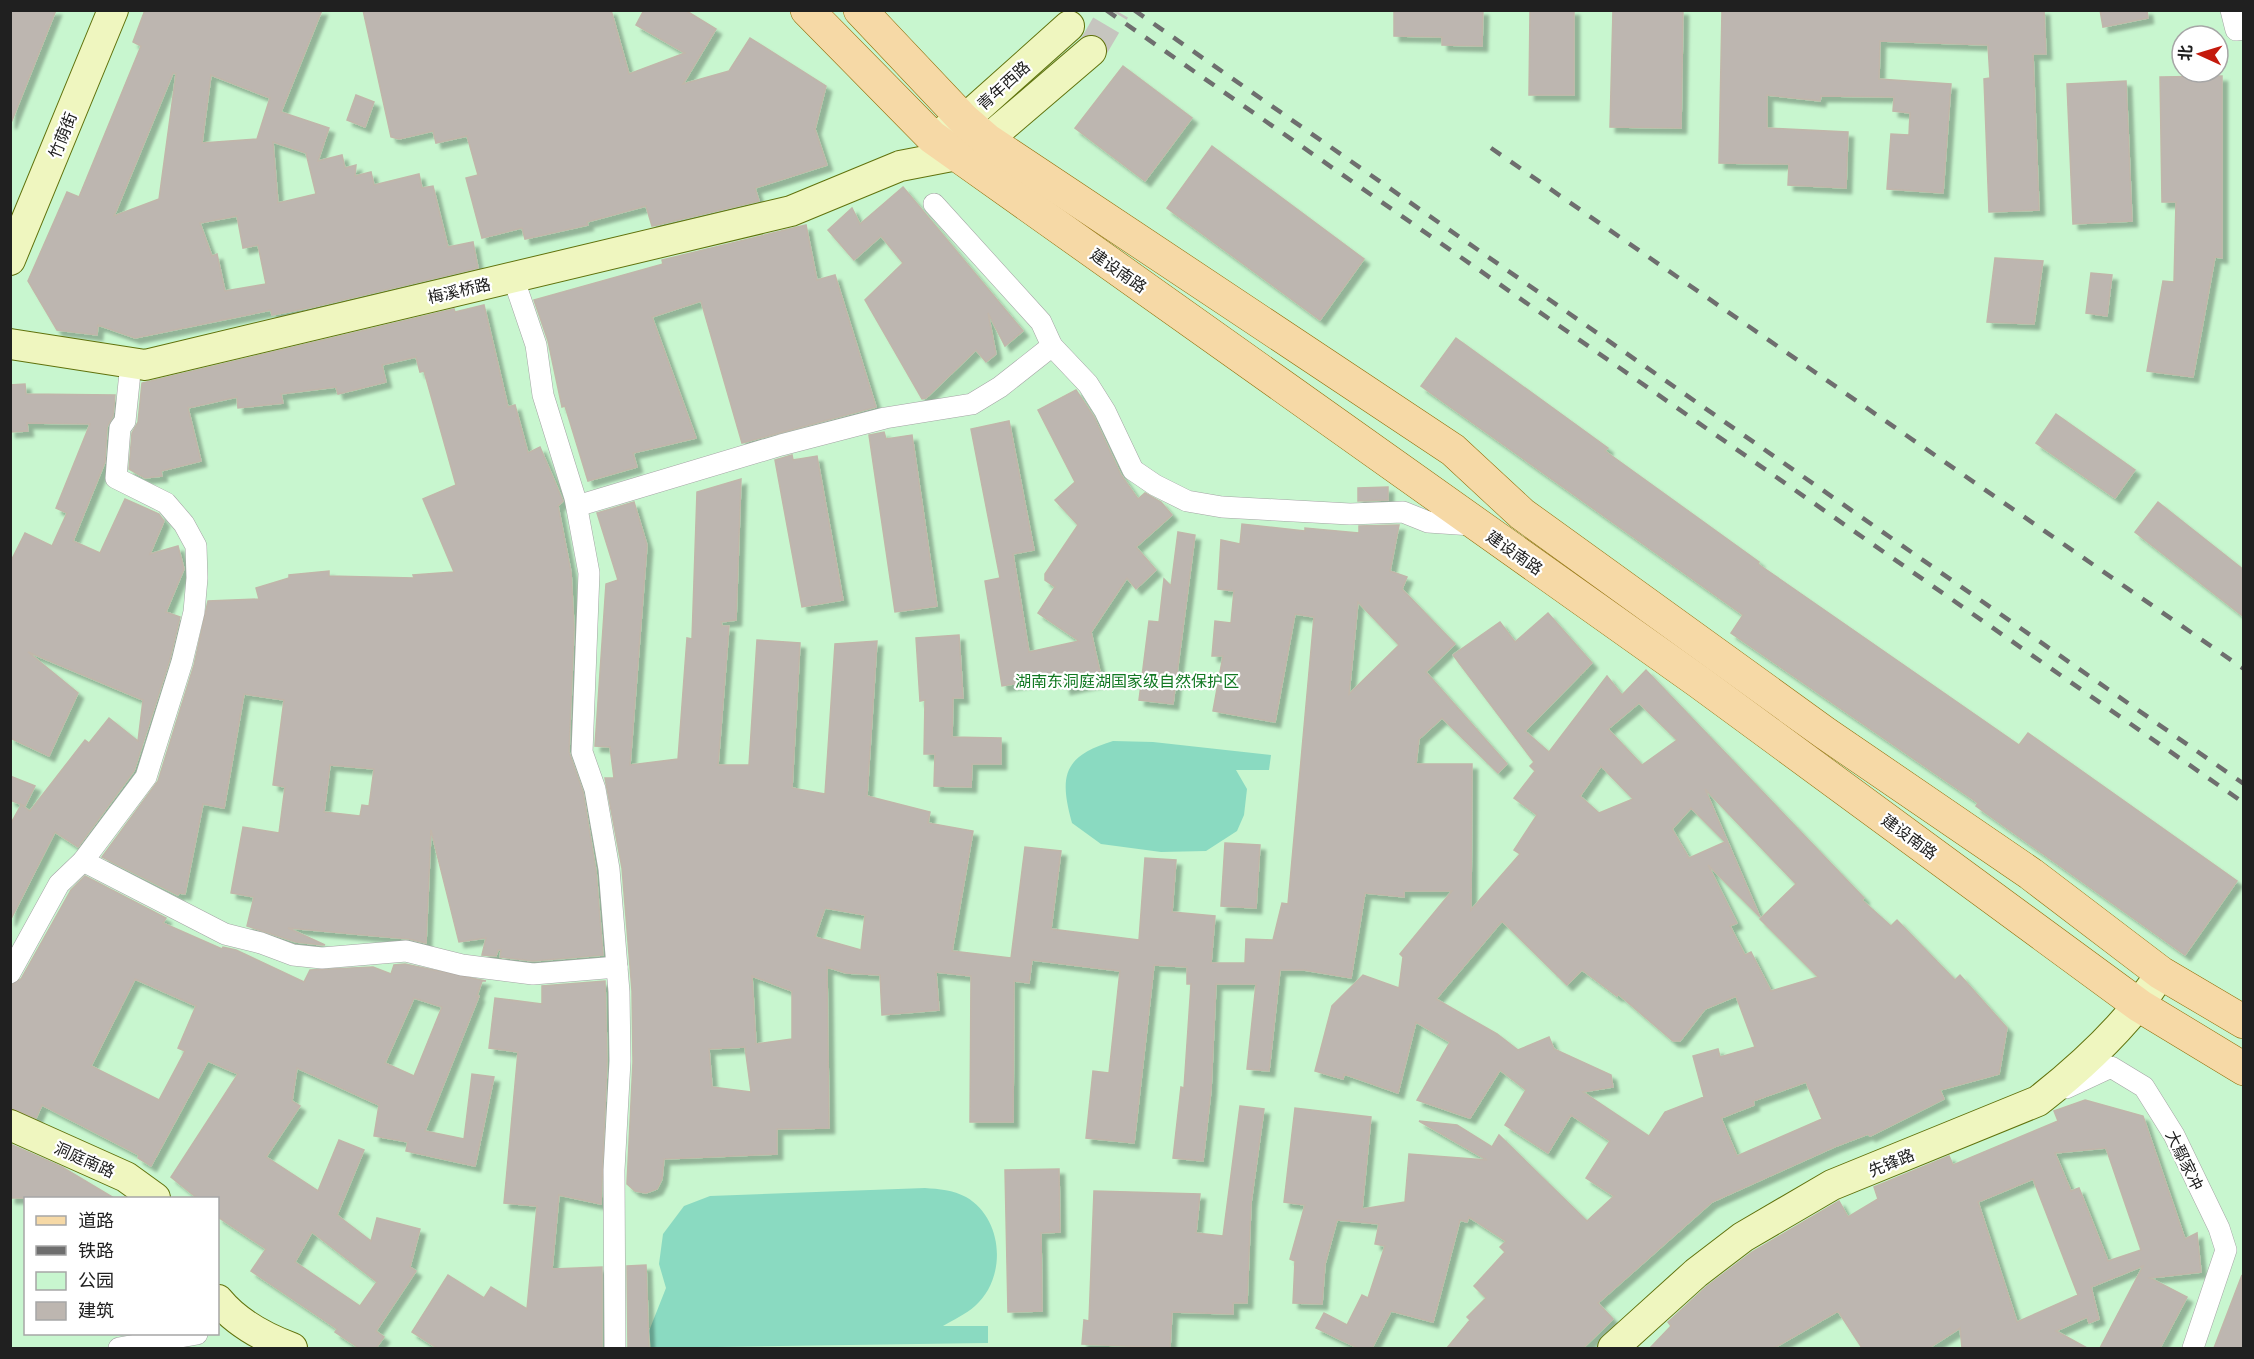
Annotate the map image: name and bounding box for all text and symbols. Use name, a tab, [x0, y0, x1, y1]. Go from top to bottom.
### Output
north arrow	[2170, 24, 2230, 84]
text: 北	[2175, 44, 2195, 62]
street label: 青年西路	[973, 57, 1033, 113]
street label: 竹荫街	[44, 109, 80, 161]
street label: 建设南路	[1087, 244, 1151, 296]
street label: 梅溪桥路	[426, 274, 492, 306]
street label: 建设南路	[1483, 526, 1547, 578]
park label: 湖南东洞庭湖国家级自然保护区	[1015, 671, 1239, 690]
street label: 建设南路	[1879, 810, 1941, 862]
street label: 大鄢家冲	[2162, 1127, 2208, 1193]
street label: 洞庭南路	[52, 1137, 118, 1181]
street label: 先锋路	[1865, 1144, 1917, 1180]
legend	[24, 1197, 219, 1335]
text: 道路	[78, 1209, 114, 1231]
text: 铁路	[78, 1239, 114, 1261]
text: 公园	[78, 1269, 114, 1291]
text: 建筑	[78, 1299, 114, 1321]

